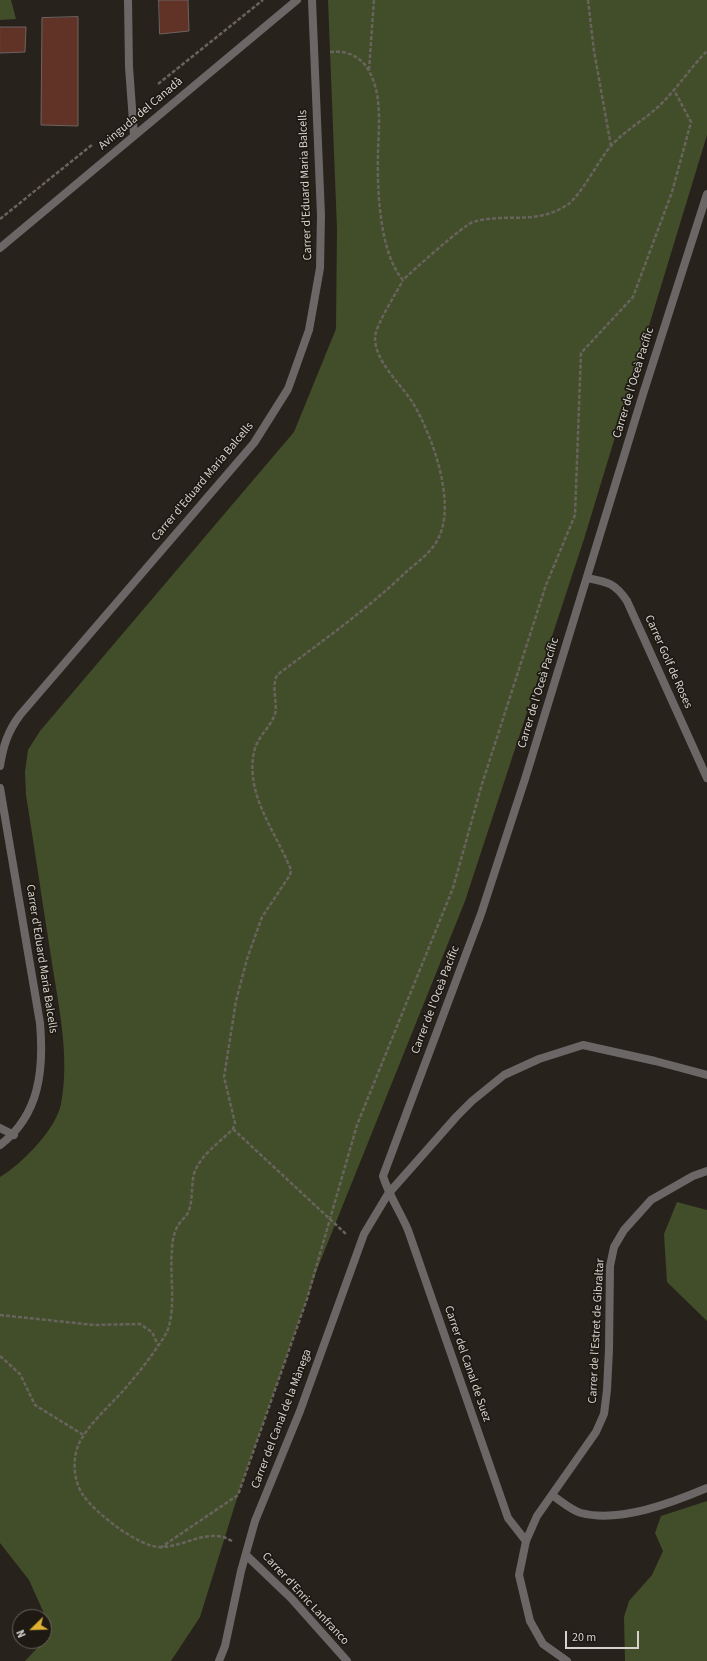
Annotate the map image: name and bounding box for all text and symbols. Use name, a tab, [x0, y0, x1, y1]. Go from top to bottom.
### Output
street label: Avinguda del Canadà	[96, 75, 186, 153]
street label: Carrer d'Eduard Maria Balcells	[296, 109, 316, 261]
street label: Carrer de l'Oceà Pacífic	[610, 326, 658, 440]
street label: Carrer d'Eduard Maria Balcells	[149, 420, 257, 544]
street label: Carrer Golf de Roses	[641, 613, 695, 711]
street label: Carrer de l'Oceà Pacífic	[515, 636, 563, 750]
street label: Carrer d'Eduard Maria Balcells	[22, 883, 60, 1035]
street label: Carrer de l'Oceà Pacífic	[409, 944, 463, 1056]
street label: Carrer de l'Estret de Gibraltar	[586, 1258, 608, 1404]
street label: Carrer del Canal de Suez	[440, 1304, 494, 1424]
street label: Carrer del Canal de la Mànega	[249, 1347, 315, 1491]
street label: Carrer d'Enric Lanfranco	[258, 1550, 352, 1648]
north arrow	[12, 1609, 52, 1649]
scale bar	[567, 1623, 641, 1649]
text: N	[13, 1627, 30, 1640]
text: 20 m	[572, 1629, 596, 1646]

